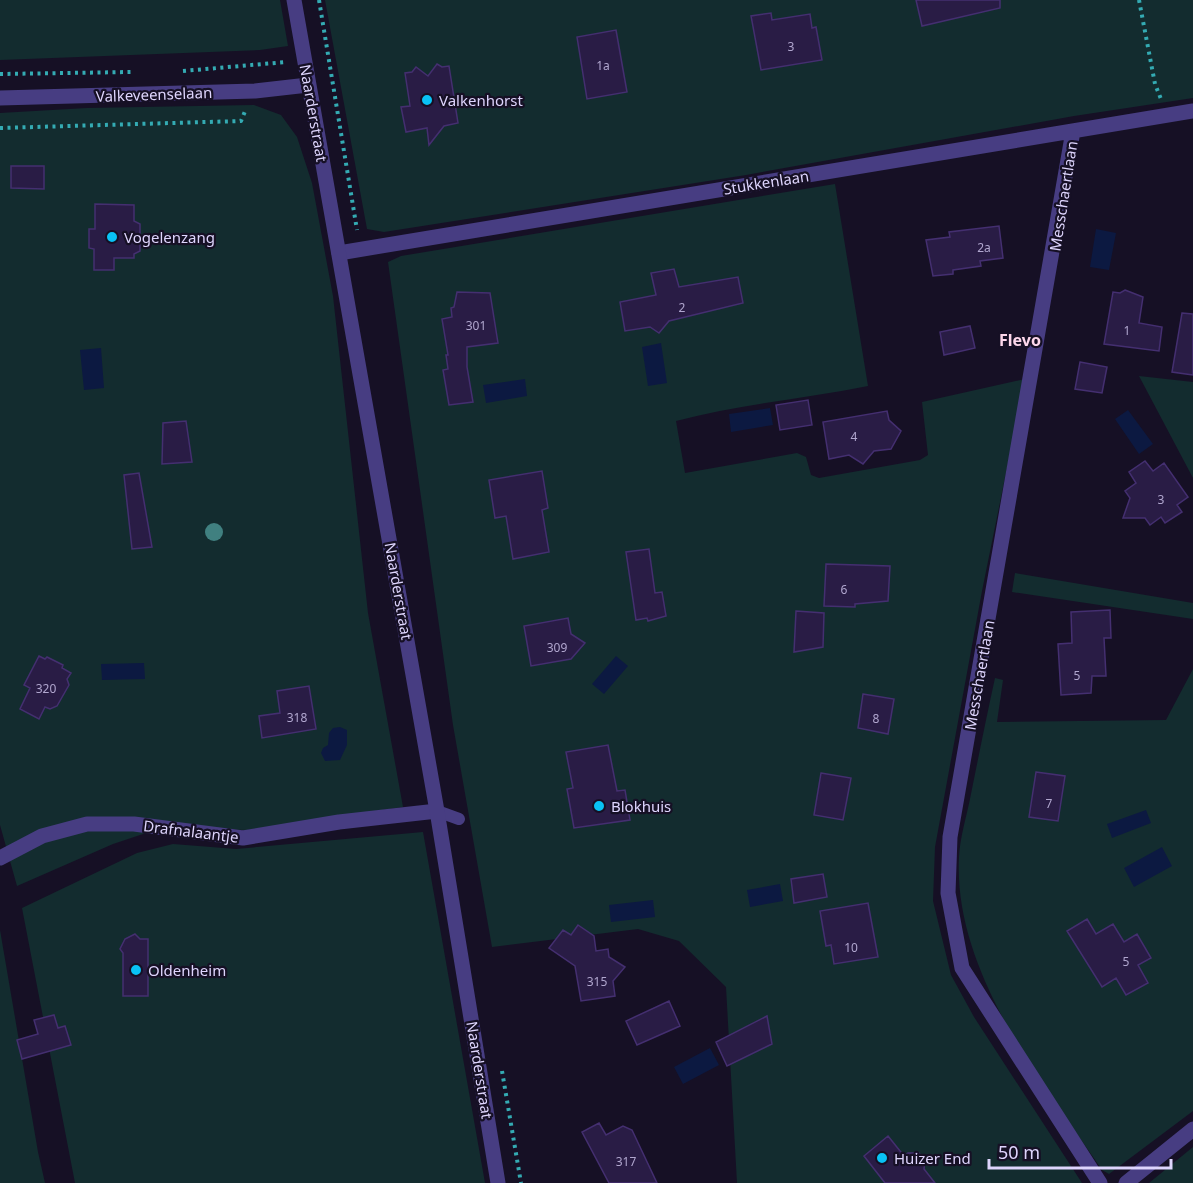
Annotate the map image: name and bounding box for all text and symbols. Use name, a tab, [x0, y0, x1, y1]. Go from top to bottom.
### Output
house number: 3	[788, 38, 795, 55]
house number: 1a	[596, 57, 610, 74]
street label: Naarderstraat	[296, 63, 333, 164]
street label: Valkeveenselaan	[95, 82, 213, 106]
place label: Valkenhorst	[439, 90, 523, 110]
marker: Valkenhorst	[420, 93, 434, 107]
street label: Messchaertlaan	[1044, 139, 1082, 253]
street label: Stukkenlaan	[722, 165, 810, 199]
place label: Vogelenzang	[124, 227, 215, 247]
marker: Vogelenzang	[105, 230, 119, 244]
house number: 2a	[977, 239, 991, 256]
house number: 2	[679, 299, 686, 316]
house number: 301	[466, 317, 486, 334]
house number: 1	[1124, 322, 1130, 339]
district label: Flevo	[999, 329, 1041, 351]
house number: 4	[851, 428, 858, 445]
house number: 3	[1158, 491, 1165, 508]
street label: Naarderstraat	[381, 541, 418, 642]
house number: 6	[841, 581, 848, 598]
street label: Messchaertlaan	[959, 618, 999, 732]
house number: 309	[547, 639, 567, 656]
house number: 5	[1074, 667, 1081, 684]
house number: 320	[36, 680, 56, 697]
house number: 318	[287, 709, 307, 726]
house number: 8	[873, 710, 880, 727]
house number: 7	[1046, 795, 1053, 812]
place label: Blokhuis	[611, 796, 671, 816]
marker: Blokhuis	[592, 799, 606, 813]
street label: Drafnalaantje	[142, 815, 240, 847]
house number: 10	[844, 939, 858, 956]
house number: 5	[1123, 953, 1130, 970]
place label: Oldenheim	[148, 960, 226, 980]
marker: Oldenheim	[129, 963, 143, 977]
house number: 315	[587, 973, 607, 990]
street label: Naarderstraat	[462, 1020, 498, 1121]
scale bar	[989, 1132, 1170, 1170]
text: 50 m	[998, 1140, 1040, 1164]
place label: Huizer End	[894, 1148, 971, 1168]
marker: Huizer End	[875, 1151, 889, 1165]
house number: 317	[616, 1153, 636, 1170]

